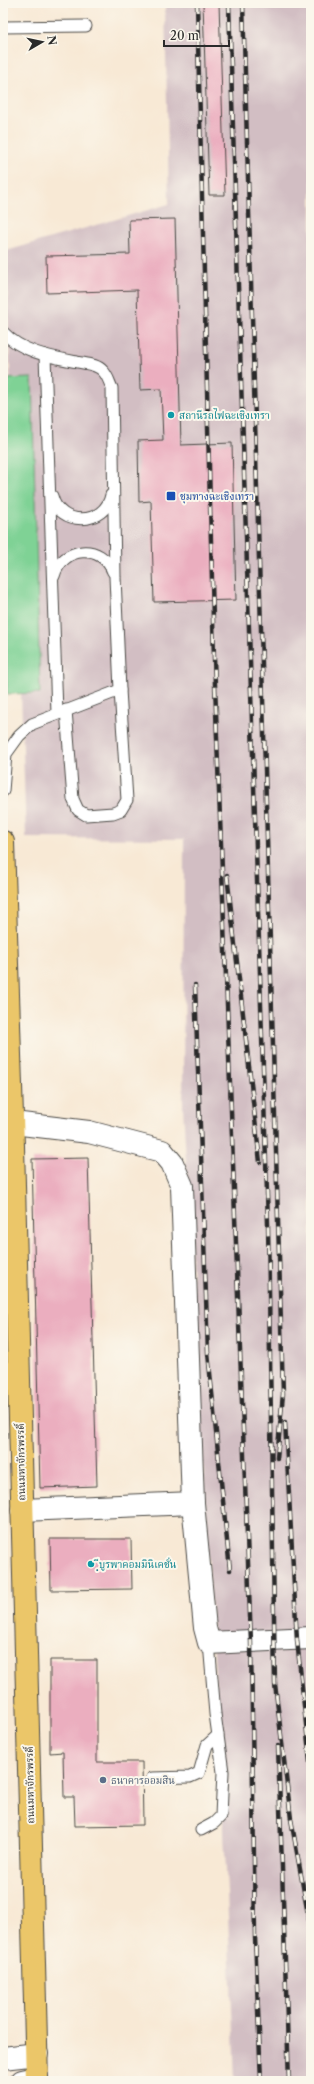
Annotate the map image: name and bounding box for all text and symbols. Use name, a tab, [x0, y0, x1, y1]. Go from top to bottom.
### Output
north arrow	[22, 22, 62, 62]
scale bar	[164, 22, 229, 48]
text: 20 m	[170, 28, 199, 43]
text: N	[44, 35, 60, 47]
place label: สถานีรถไฟฉะเชิงเทรา	[179, 408, 270, 422]
marker: สถานีรถไฟฉะเชิงเทรา	[166, 410, 176, 420]
marker: ชุมทางฉะเชิงเทรา	[165, 490, 177, 502]
place label: ชุมทางฉะเชิงเทรา	[180, 490, 254, 504]
street label: ถนนมหาจักรพรรดิ์	[13, 1422, 28, 1501]
place label: ฺีบูรพาคอมมินิเคชั่น	[93, 1557, 177, 1571]
marker: ฺีบูรพาคอมมินิเคชั่น	[86, 1559, 96, 1569]
street label: ถนนมหาจักรพรรดิ์	[22, 1745, 37, 1824]
place label: ธนาคารออมสิน	[111, 1774, 175, 1787]
marker: ธนาคารออมสิน	[98, 1775, 108, 1785]

